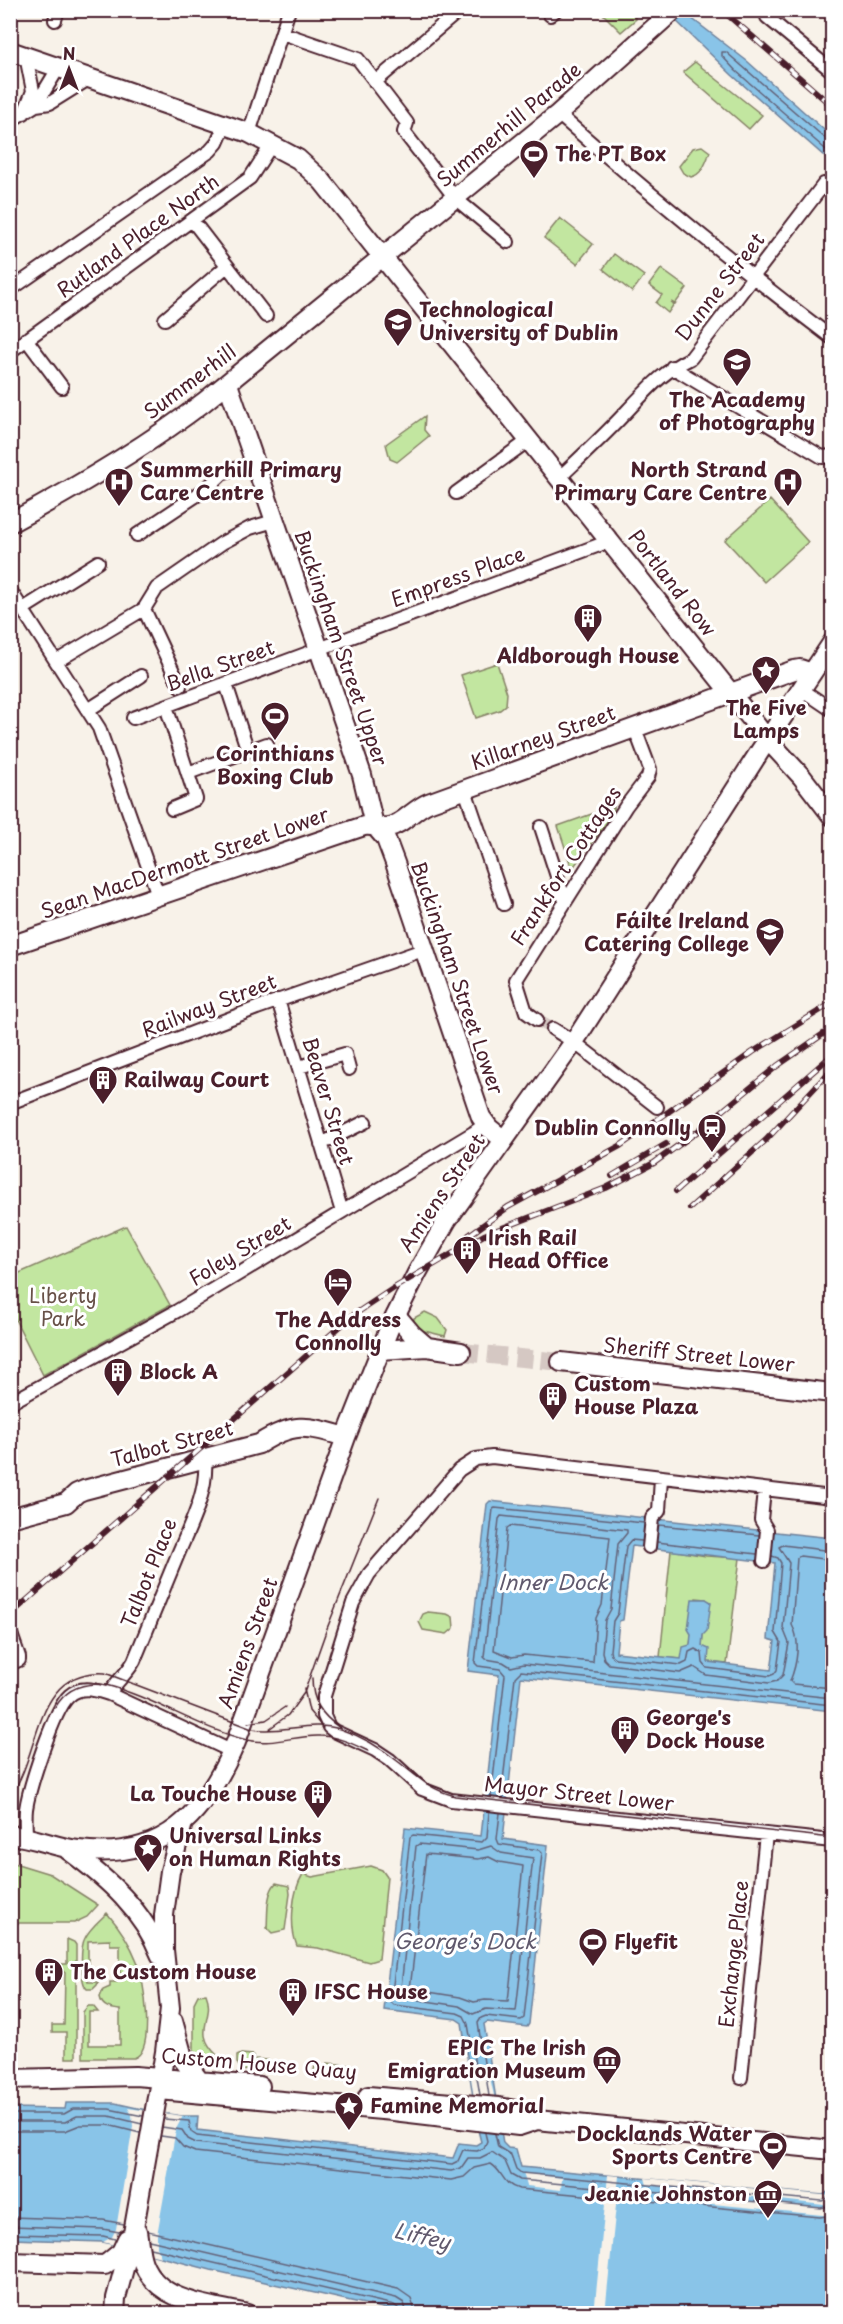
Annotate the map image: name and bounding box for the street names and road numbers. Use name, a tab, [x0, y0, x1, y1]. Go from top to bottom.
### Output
street label: Summerhill Parade	[429, 55, 587, 194]
street label: Rutland Place North	[50, 166, 225, 304]
street label: Dunne Street	[667, 226, 771, 347]
street label: Summerhill	[137, 336, 242, 426]
street label: Portland Row	[622, 523, 724, 642]
street label: Buckingham Street Upper	[288, 526, 397, 770]
street label: Empress Place	[386, 538, 529, 614]
street label: Bella Street	[161, 632, 278, 699]
street label: Killarney Street	[466, 697, 619, 777]
street label: Frankfort Cottages	[502, 780, 628, 951]
street label: Sean MacDermott Street Lower	[37, 798, 333, 926]
street label: Buckingham Street Lower	[404, 857, 512, 1099]
street label: Railway Street	[137, 966, 280, 1045]
street label: Beaver Street	[295, 1033, 363, 1168]
street label: Amiens Street	[390, 1127, 492, 1258]
street label: Foley Street	[183, 1208, 296, 1293]
street label: Sheriff Street Lower	[602, 1329, 797, 1379]
street label: Talbot Street	[107, 1412, 236, 1474]
street label: Talbot Place	[112, 1513, 184, 1632]
street label: Amiens Street	[209, 1573, 285, 1712]
street label: Mayor Street Lower	[483, 1768, 676, 1818]
street label: Exchange Place	[710, 1879, 756, 2029]
street label: Custom House Quay	[160, 2040, 358, 2087]

